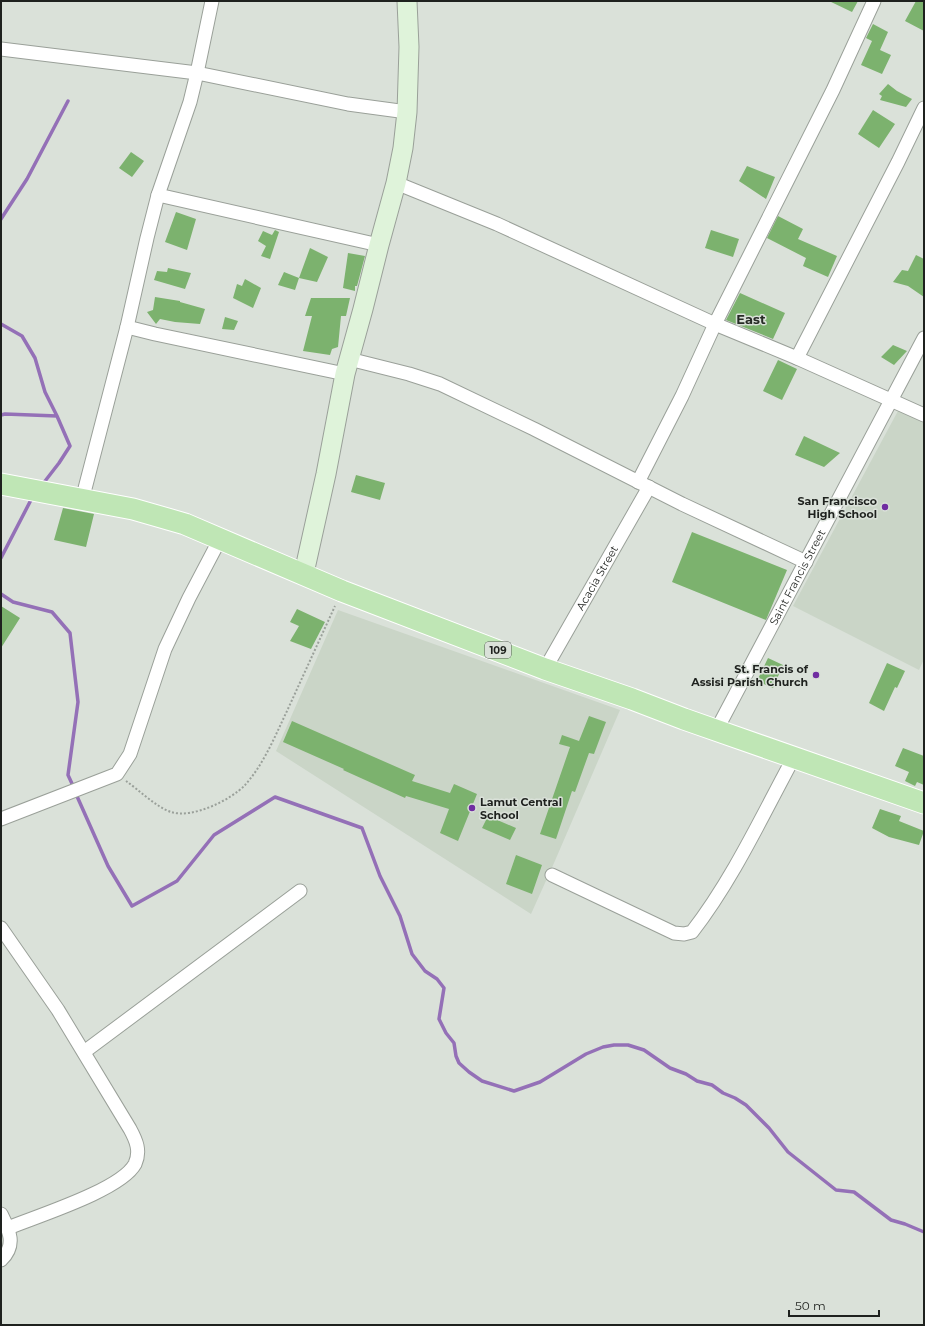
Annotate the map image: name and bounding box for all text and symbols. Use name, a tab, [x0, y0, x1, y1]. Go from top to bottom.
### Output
district label: East	[736, 311, 766, 327]
place label: San Francisco High School	[798, 494, 877, 521]
marker: San Francisco High School	[880, 502, 890, 512]
street label: Saint Francis Street	[766, 526, 829, 628]
street label: Acacia Street	[573, 543, 621, 613]
road number: 109	[485, 642, 511, 658]
place label: St. Francis of Assisi Parish Church	[690, 662, 809, 689]
marker: St. Francis of Assisi Parish Church	[811, 670, 821, 680]
place label: Lamut Central School	[480, 795, 562, 822]
marker: Lamut Central School	[467, 803, 477, 813]
scale bar	[789, 1292, 879, 1318]
text: 50 m	[795, 1298, 826, 1313]

